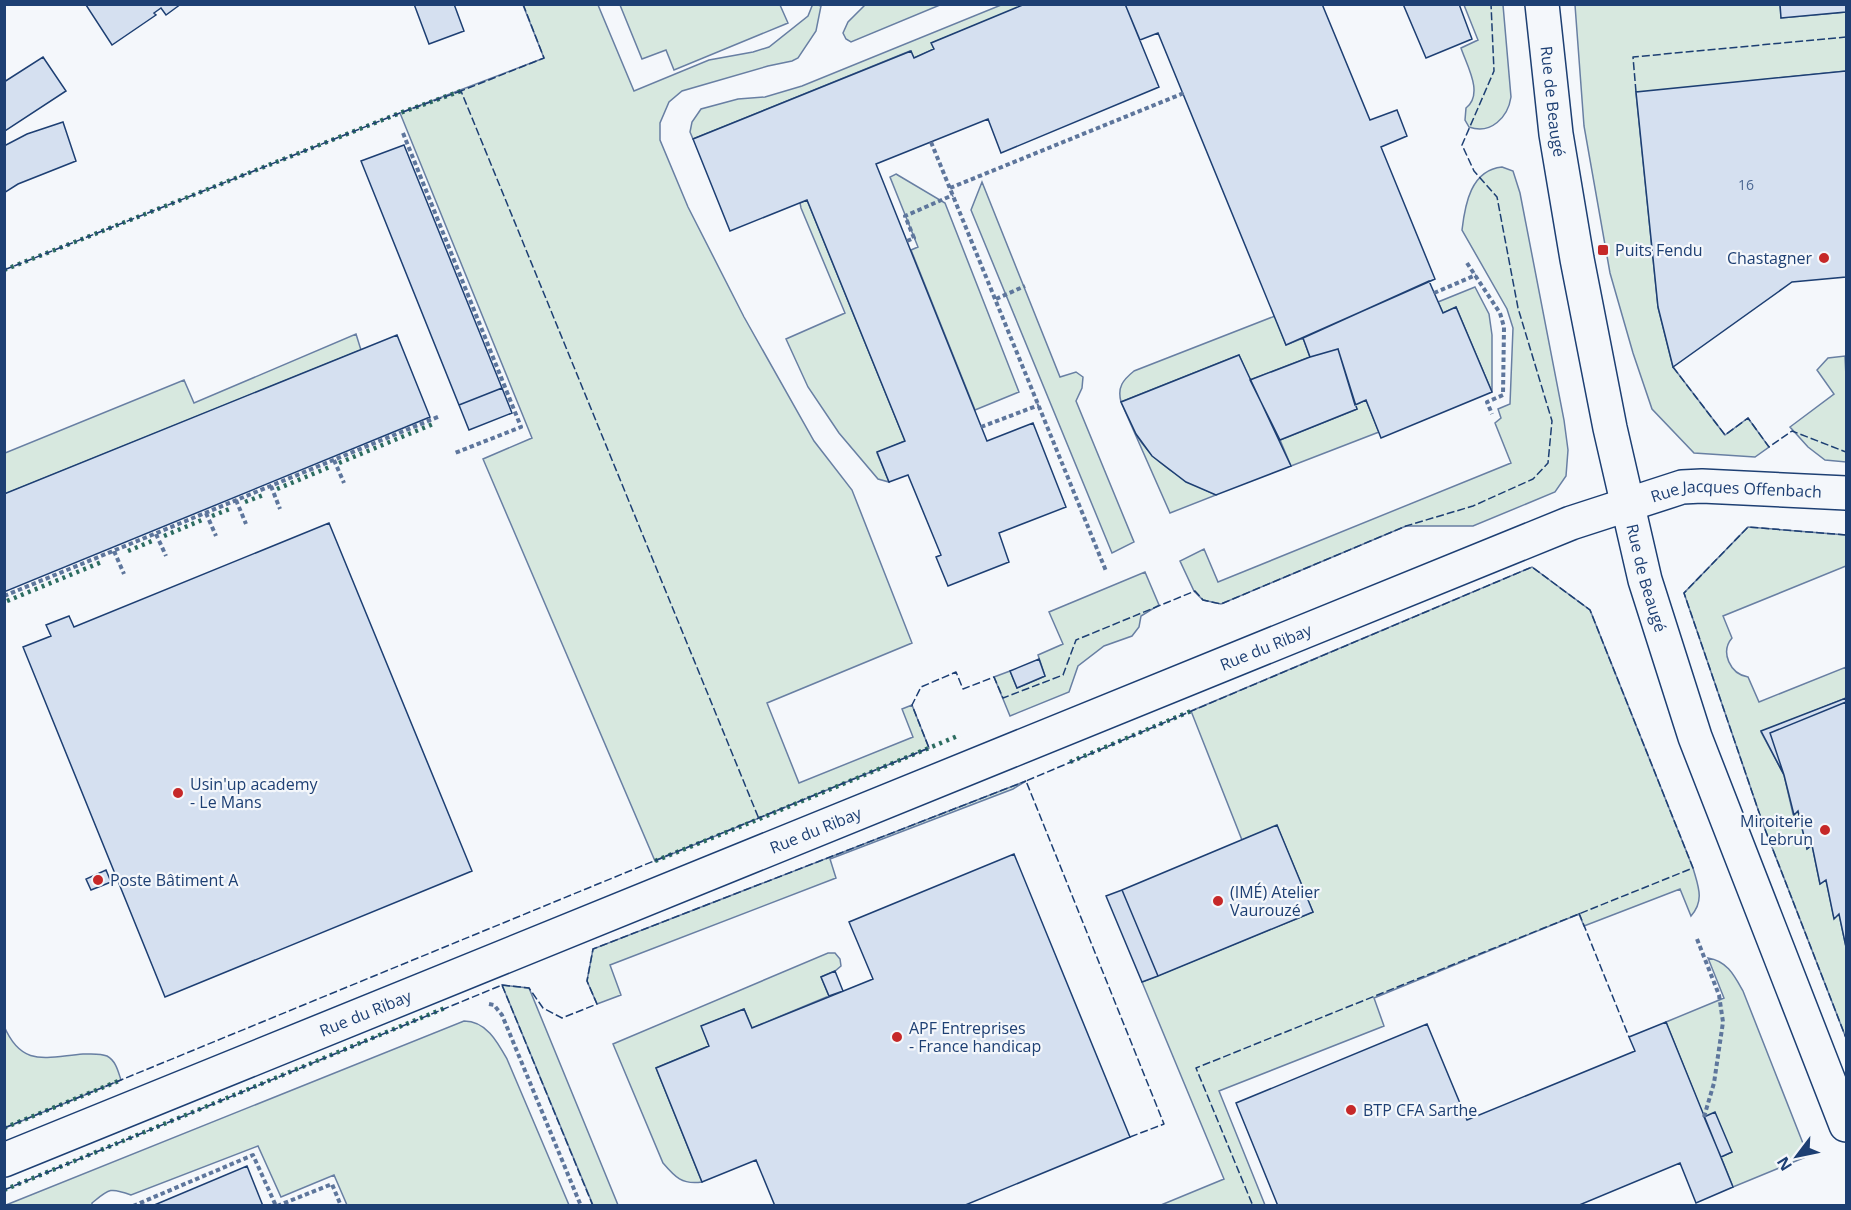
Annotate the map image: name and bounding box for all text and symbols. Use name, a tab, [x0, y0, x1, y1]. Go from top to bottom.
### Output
street label: Rue de Beaugé	[1536, 45, 1571, 159]
house number: 16	[1738, 175, 1754, 194]
place label: Puits Fendu	[1615, 239, 1703, 261]
marker: Puits Fendu	[1596, 243, 1610, 257]
place label: Chastagner	[1727, 247, 1812, 269]
marker: Chastagner	[1817, 251, 1831, 265]
street label: Rue Jacques Offenbach	[1648, 475, 1822, 507]
street label: Rue de Beaugé	[1621, 522, 1672, 635]
street label: Rue du Ribay	[1217, 618, 1316, 676]
place label: Usin'up academy - Le Mans	[190, 773, 318, 813]
marker: Usin'up academy - Le Mans	[171, 786, 185, 800]
street label: Rue du Ribay	[766, 801, 866, 859]
place label: Miroiterie Lebrun	[1740, 810, 1813, 850]
marker: Miroiterie Lebrun	[1818, 823, 1832, 837]
place label: Poste Bâtiment A	[110, 869, 239, 891]
marker: Poste Bâtiment A	[91, 873, 105, 887]
place label: (IMÉ) Atelier Vaurouzé	[1230, 881, 1320, 921]
marker: (IMÉ) Atelier Vaurouzé	[1211, 894, 1225, 908]
street label: Rue du Ribay	[316, 984, 415, 1042]
place label: APF Entreprises - France handicap	[909, 1017, 1041, 1057]
marker: APF Entreprises - France handicap	[890, 1030, 904, 1044]
place label: BTP CFA Sarthe	[1363, 1099, 1477, 1121]
marker: BTP CFA Sarthe	[1344, 1103, 1358, 1117]
north arrow	[1767, 1126, 1827, 1186]
text: N	[1772, 1153, 1797, 1175]

